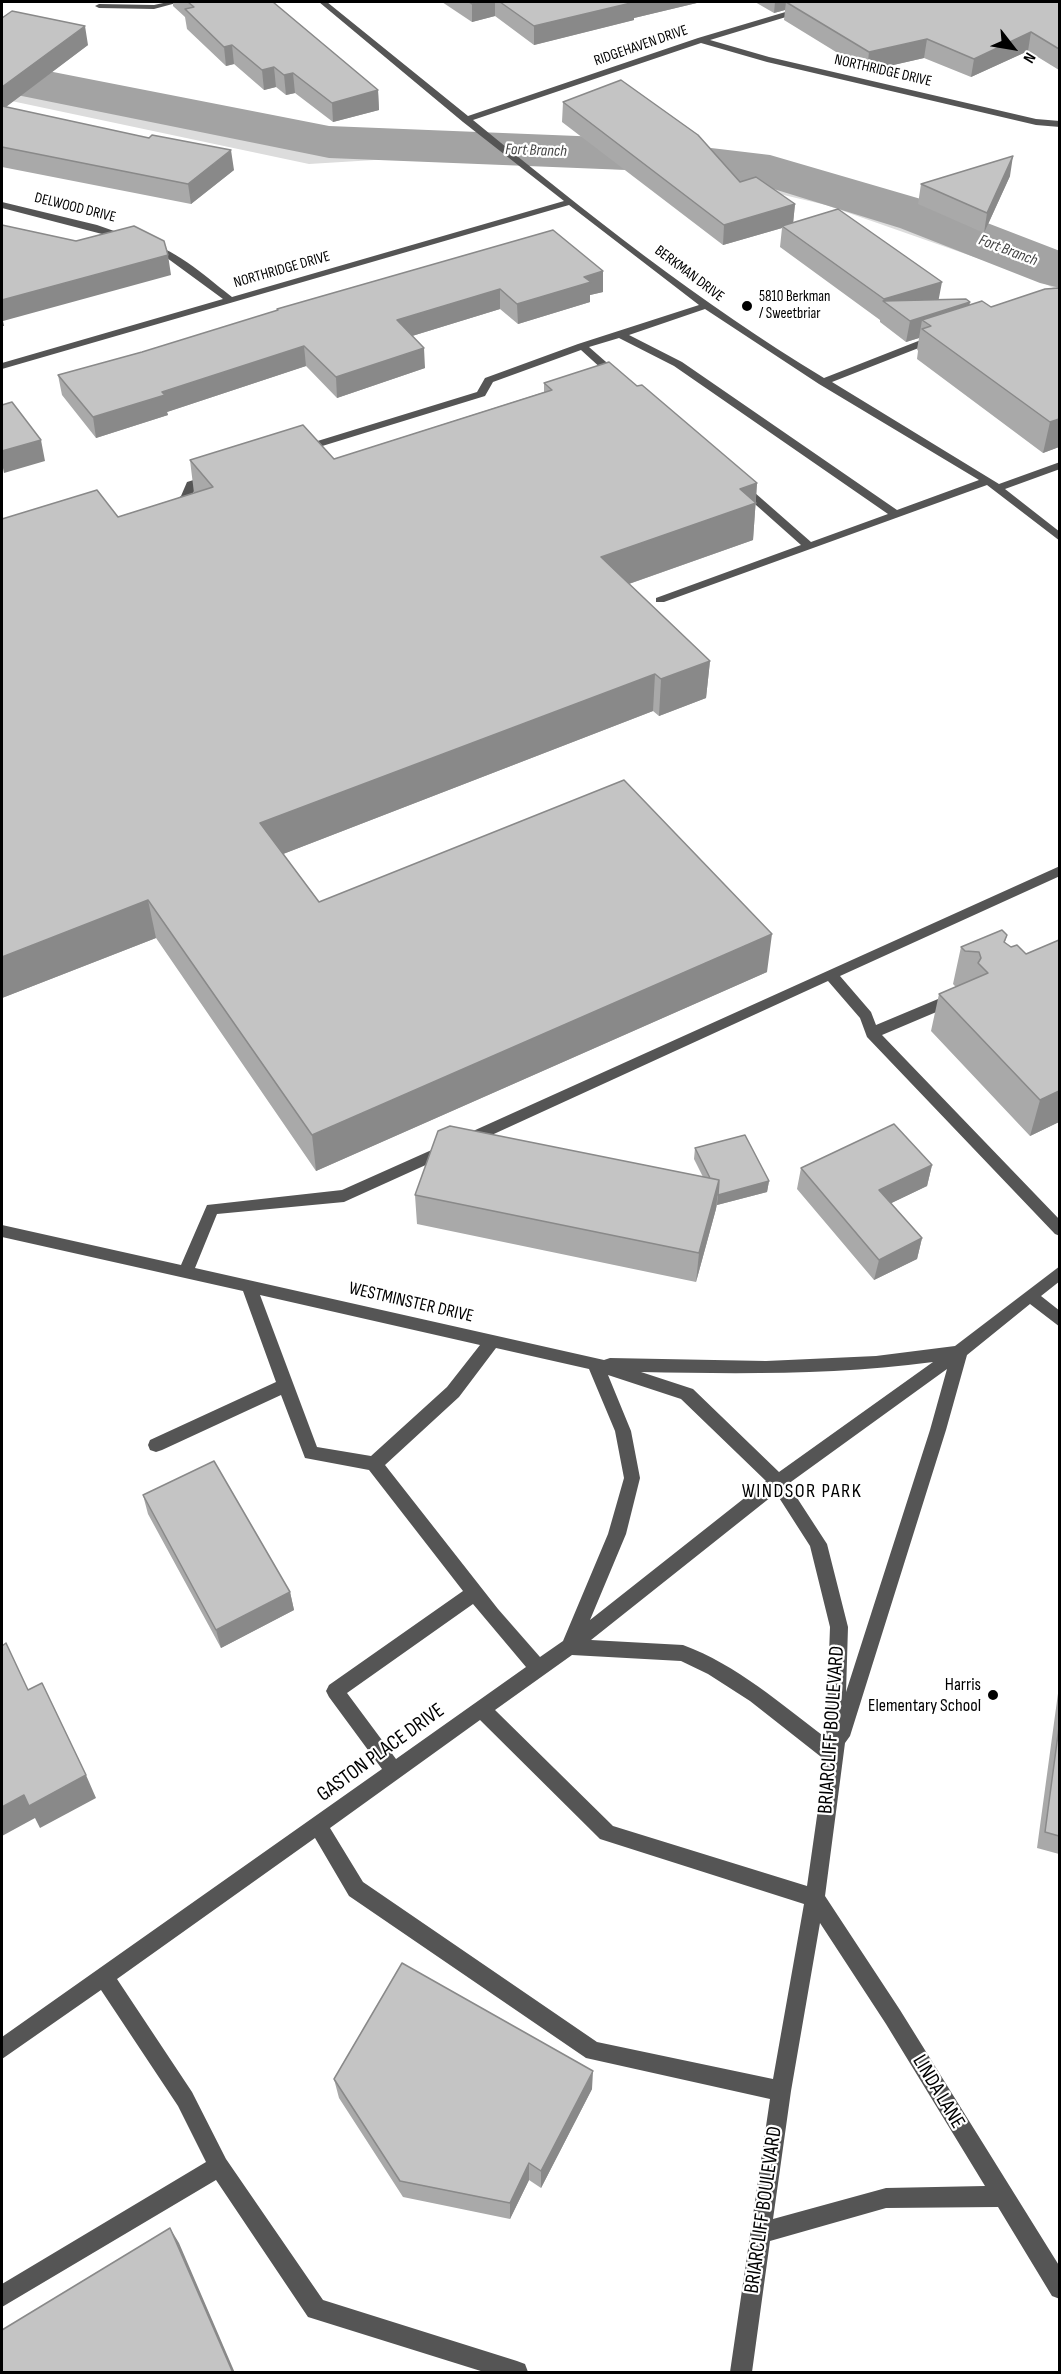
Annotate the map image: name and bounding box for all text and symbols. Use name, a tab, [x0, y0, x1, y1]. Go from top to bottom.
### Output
north arrow	[983, 18, 1043, 78]
street label: RIDGEHAVEN DRIVE	[592, 22, 690, 70]
text: N	[1019, 49, 1039, 66]
street label: NORTHRIDGE DRIVE	[833, 51, 933, 91]
water label: Fort Branch	[505, 140, 567, 162]
street label: DELWOOD DRIVE	[33, 189, 117, 227]
water label: Fort Branch	[976, 231, 1040, 271]
street label: BERKMAN DRIVE	[651, 242, 727, 306]
street label: NORTHRIDGE DRIVE	[232, 248, 332, 292]
place label: 5810 Berkman / Sweetbriar	[759, 288, 830, 323]
marker: 5810 Berkman / Sweetbriar	[740, 299, 754, 313]
street label: WESTMINSTER DRIVE	[347, 1278, 475, 1328]
district label: WINDSOR PARK	[742, 1480, 862, 1504]
street label: BRIARCLIFF BOULEVARD	[814, 1645, 850, 1815]
place label: Harris Elementary School	[868, 1674, 981, 1716]
marker: Harris Elementary School	[986, 1688, 1000, 1702]
street label: GASTON PLACE DRIVE	[312, 1698, 450, 1808]
street label: LINDA LANE	[906, 2051, 970, 2133]
street label: BRIARCLIFF BOULEVARD	[740, 2125, 788, 2295]

